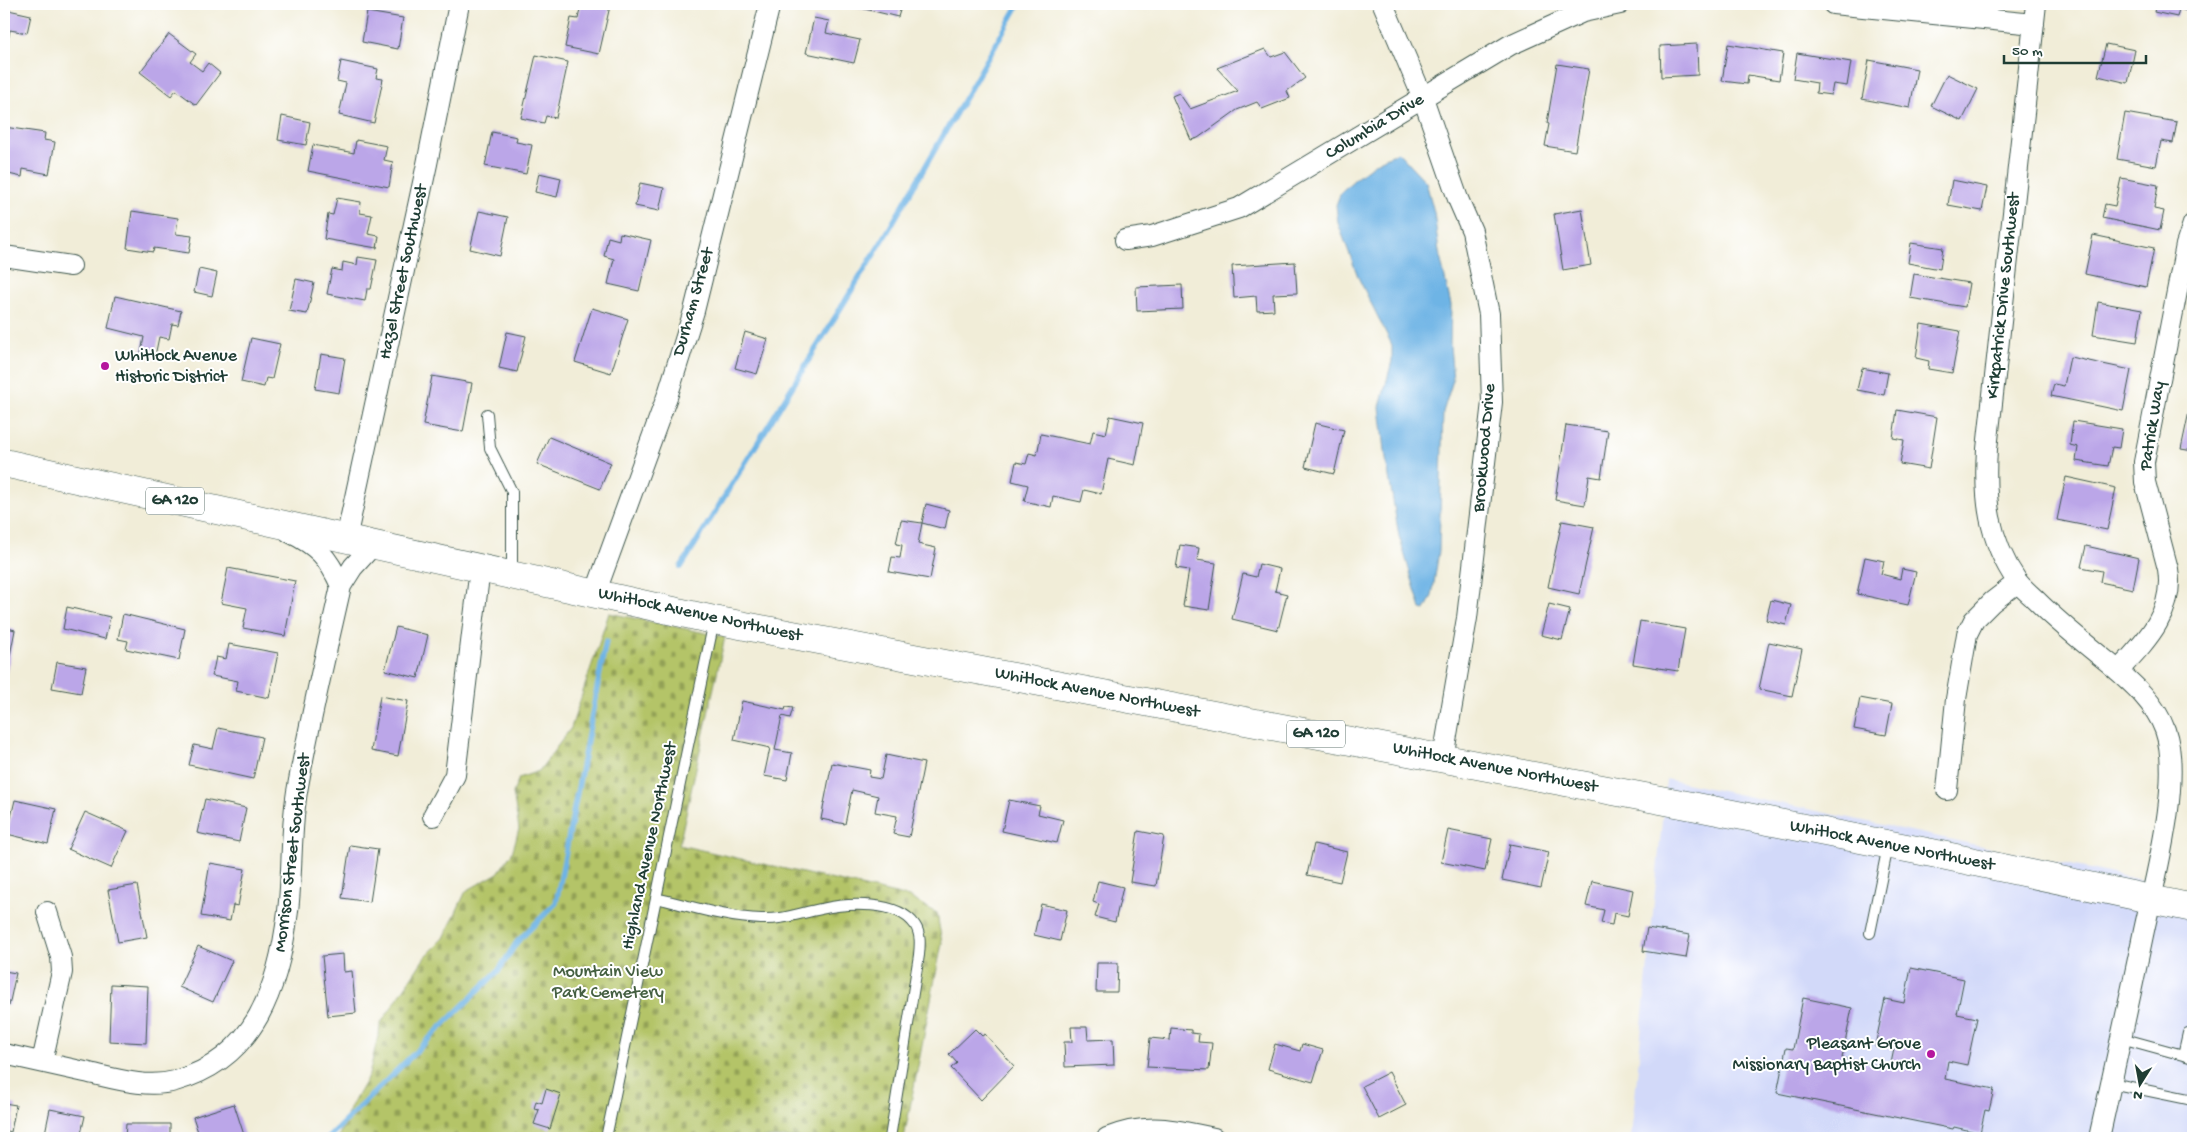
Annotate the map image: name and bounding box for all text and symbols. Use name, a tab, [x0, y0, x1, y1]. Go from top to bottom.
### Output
scale bar	[2004, 32, 2147, 64]
text: 50 m	[2012, 43, 2043, 61]
street label: Columbia Drive	[1322, 89, 1429, 165]
street label: Hazel Street Southwest	[375, 181, 433, 361]
street label: Kirkpatrick Drive Southwest	[1983, 190, 2025, 400]
street label: Durham Street	[668, 244, 720, 359]
place label: Whitlock Avenue Historic District	[115, 346, 238, 388]
marker: Whitlock Avenue Historic District	[99, 360, 111, 372]
street label: Patrick Way	[2135, 380, 2170, 473]
street label: Brookwood Drive	[1469, 382, 1501, 514]
road number: GA 120	[146, 488, 204, 514]
street label: Whitlock Avenue Northwest	[596, 583, 806, 647]
street label: Whitlock Avenue Northwest	[993, 663, 1203, 723]
road number: GA 120	[1287, 721, 1345, 748]
street label: Whitlock Avenue Northwest	[1391, 738, 1601, 798]
street label: Highland Avenue Northwest	[618, 739, 683, 952]
street label: Morrison Street Southwest	[270, 751, 316, 953]
street label: Whitlock Avenue Northwest	[1788, 816, 1998, 876]
park label: Mountain View Park Cemetery	[551, 962, 664, 1004]
place label: Pleasant Grove Missionary Baptist Church	[1733, 1034, 1922, 1076]
marker: Pleasant Grove Missionary Baptist Church	[1925, 1048, 1937, 1060]
north arrow	[2114, 1060, 2164, 1110]
text: N	[2132, 1085, 2144, 1104]

